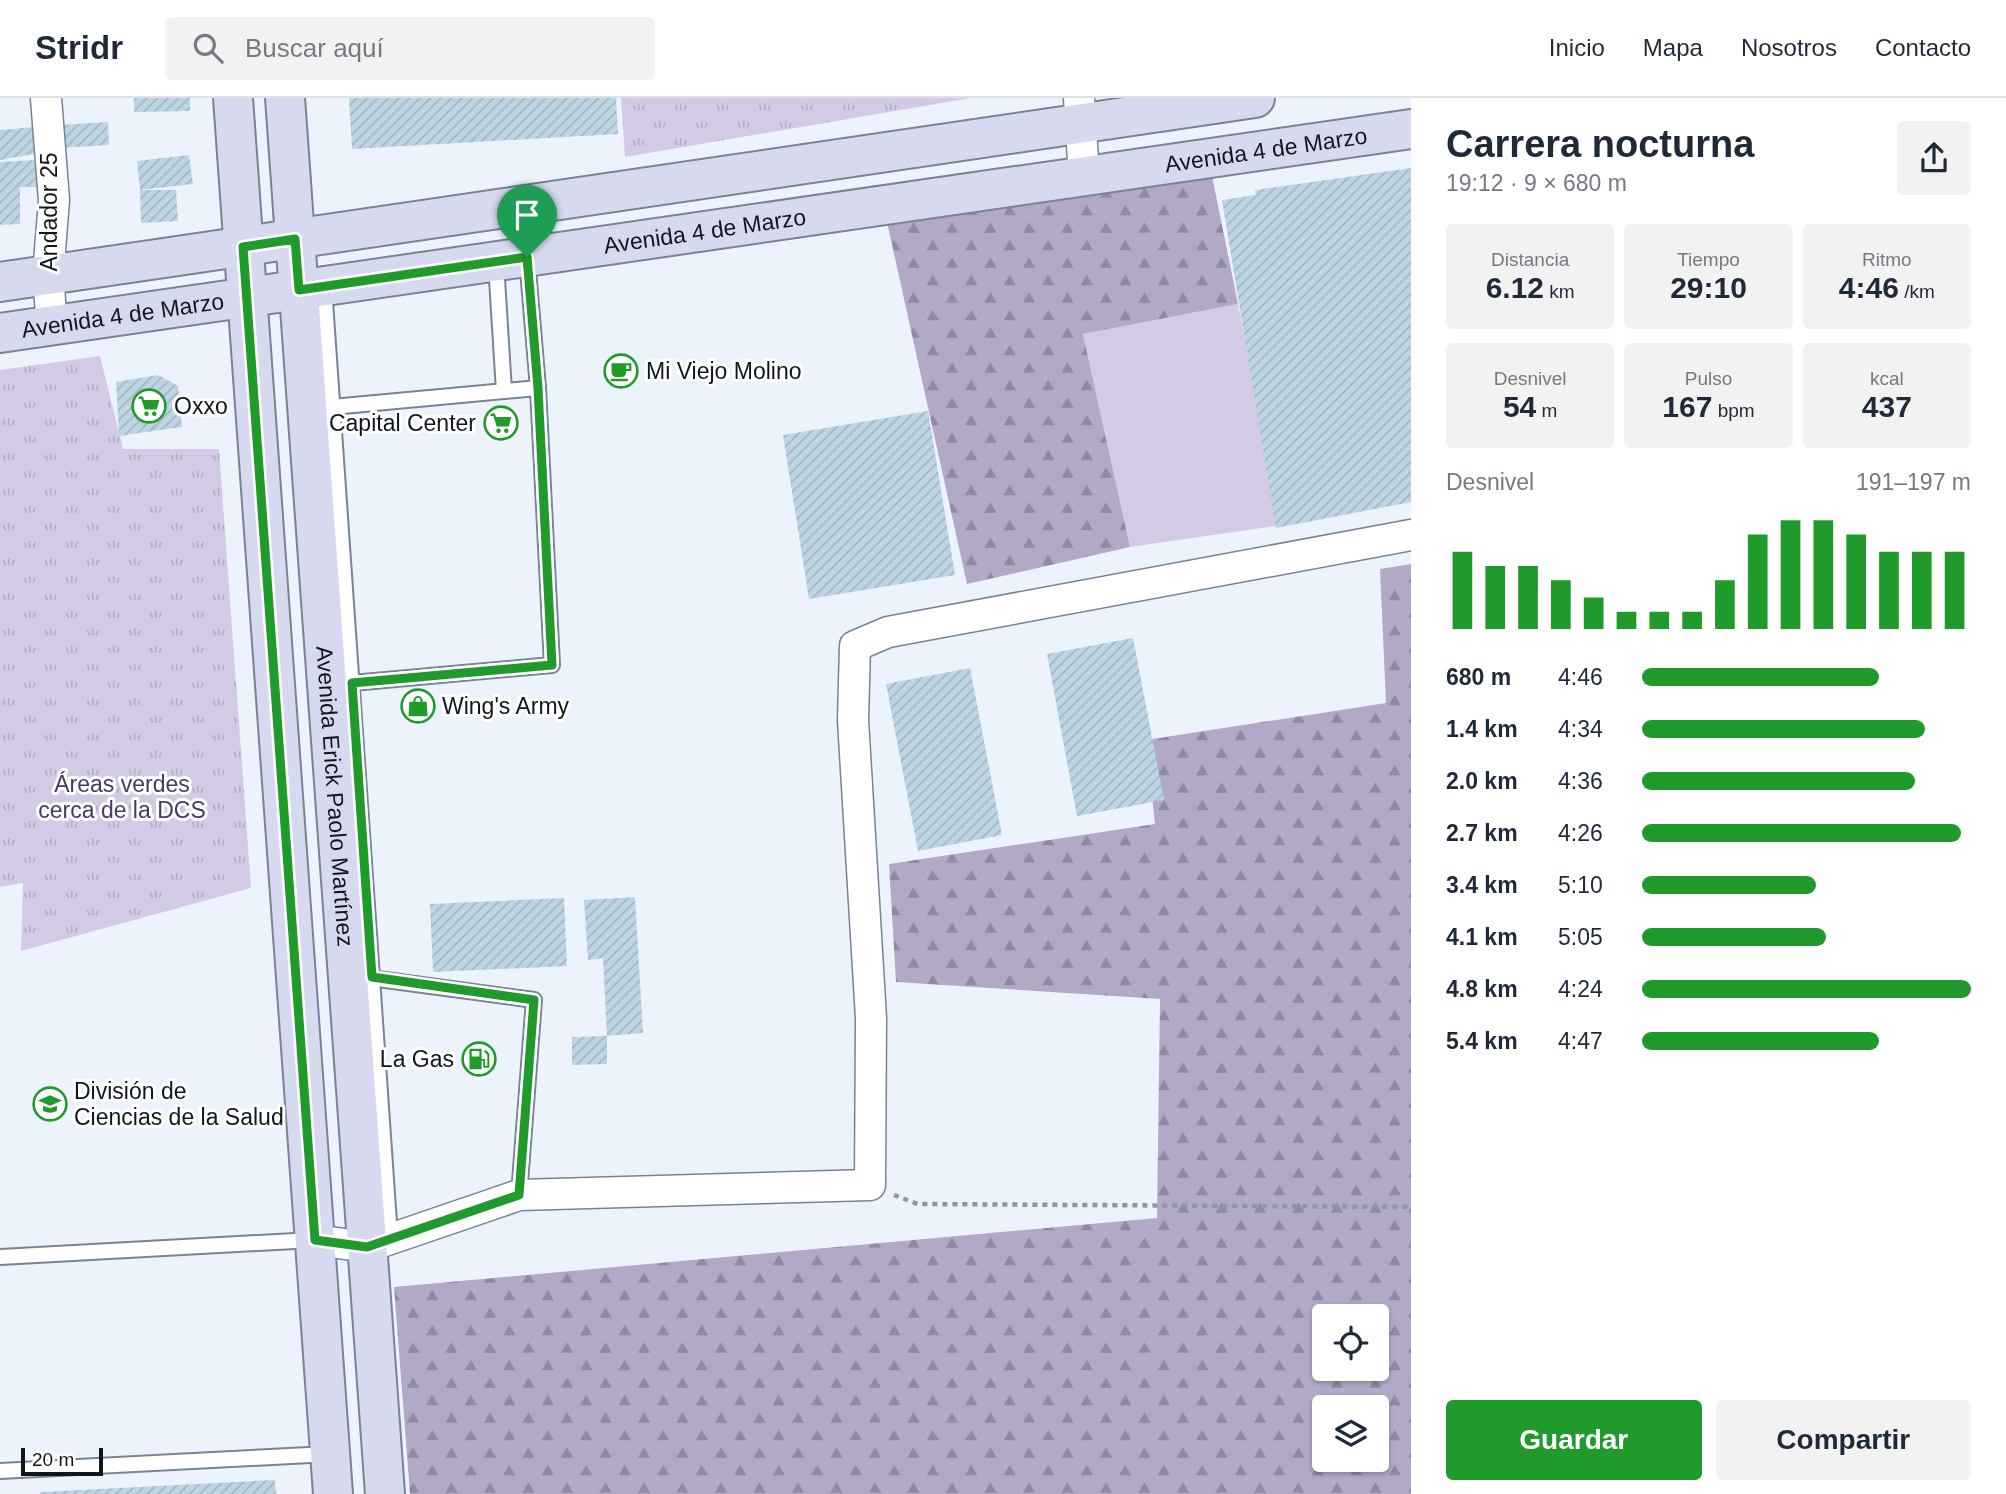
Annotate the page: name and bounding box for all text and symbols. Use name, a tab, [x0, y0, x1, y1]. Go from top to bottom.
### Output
search box	[165, 17, 655, 80]
text: Stridr	[35, 29, 123, 66]
icon: search	[189, 29, 227, 67]
text: Buscar aquí	[245, 33, 384, 63]
text: Inicio	[1549, 34, 1605, 61]
text: Mapa	[1643, 34, 1703, 61]
text: Nosotros	[1741, 34, 1837, 61]
text: Contacto	[1875, 34, 1971, 61]
button: share	[1897, 121, 1971, 195]
street label: Avenida 4 de Marzo	[1163, 123, 1369, 177]
text: Carrera nocturna	[1446, 123, 1754, 165]
street label: Andador 25	[36, 153, 62, 271]
text: 19:12 · 9 × 680 m	[1446, 170, 1627, 196]
pin	[497, 185, 557, 257]
icon: arrive	[508, 196, 546, 234]
street label: Avenida 4 de Marzo	[602, 204, 808, 259]
text: Distancia	[1491, 249, 1569, 270]
text: Tiempo	[1677, 249, 1740, 270]
text: Ritmo	[1862, 249, 1912, 270]
text: 6.12	[1486, 271, 1544, 304]
text: 29:10	[1670, 271, 1747, 304]
text: 4:46	[1839, 271, 1899, 304]
text: km	[1544, 281, 1575, 302]
text: /km	[1899, 281, 1935, 302]
street label: Avenida 4 de Marzo	[20, 288, 226, 343]
cafe icon: Mi Viejo Molino	[602, 352, 640, 390]
place label: Mi Viejo Molino	[646, 358, 802, 384]
text: Desnivel	[1494, 368, 1567, 389]
text: Pulso	[1685, 368, 1732, 389]
text: kcal	[1870, 368, 1904, 389]
supermarket icon: Oxxo	[130, 387, 168, 425]
text: 54	[1503, 390, 1536, 423]
text: 167	[1662, 390, 1712, 423]
text: 437	[1862, 390, 1912, 423]
place label: Oxxo	[174, 393, 228, 419]
text: m	[1536, 400, 1557, 421]
text: bpm	[1712, 400, 1755, 421]
supermarket icon: Capital Center	[482, 404, 520, 442]
place label: Capital Center	[329, 410, 476, 436]
text: Desnivel	[1446, 469, 1534, 495]
text: 191–197 m	[1856, 469, 1971, 495]
street label: Avenida Erick Paolo Martínez	[311, 645, 359, 947]
text: 680 m	[1446, 664, 1511, 690]
text: 4:46	[1558, 664, 1603, 690]
shop icon: Wing's Army	[399, 687, 437, 725]
place label: Wing's Army	[442, 693, 570, 719]
text: 1.4 km	[1446, 716, 1518, 742]
text: 4:34	[1558, 716, 1603, 742]
text: 2.0 km	[1446, 768, 1518, 794]
text: 4:36	[1558, 768, 1603, 794]
park label: Áreas verdes cerca de la DCS	[38, 771, 206, 823]
text: 2.7 km	[1446, 820, 1518, 846]
text: 4:26	[1558, 820, 1603, 846]
text: 3.4 km	[1446, 872, 1518, 898]
text: 5:10	[1558, 872, 1603, 898]
text: 4.1 km	[1446, 924, 1518, 950]
text: 5:05	[1558, 924, 1603, 950]
text: 4.8 km	[1446, 976, 1518, 1002]
text: 4:24	[1558, 976, 1603, 1002]
text: 5.4 km	[1446, 1028, 1518, 1054]
text: 4:47	[1558, 1028, 1603, 1054]
fuel station icon: La Gas	[460, 1040, 498, 1078]
place label: La Gas	[380, 1046, 454, 1072]
place label: División de Ciencias de la Salud	[74, 1078, 284, 1130]
school or university icon: División de Ciencias de la Salud	[31, 1085, 69, 1123]
map controls	[1312, 1304, 1389, 1472]
button: locate	[1312, 1304, 1389, 1381]
button: layers	[1312, 1395, 1389, 1472]
button: Guardar	[1446, 1400, 1702, 1480]
button: Compartir	[1716, 1400, 1971, 1480]
scale bar	[21, 1445, 103, 1477]
text: 20 m	[32, 1449, 74, 1470]

